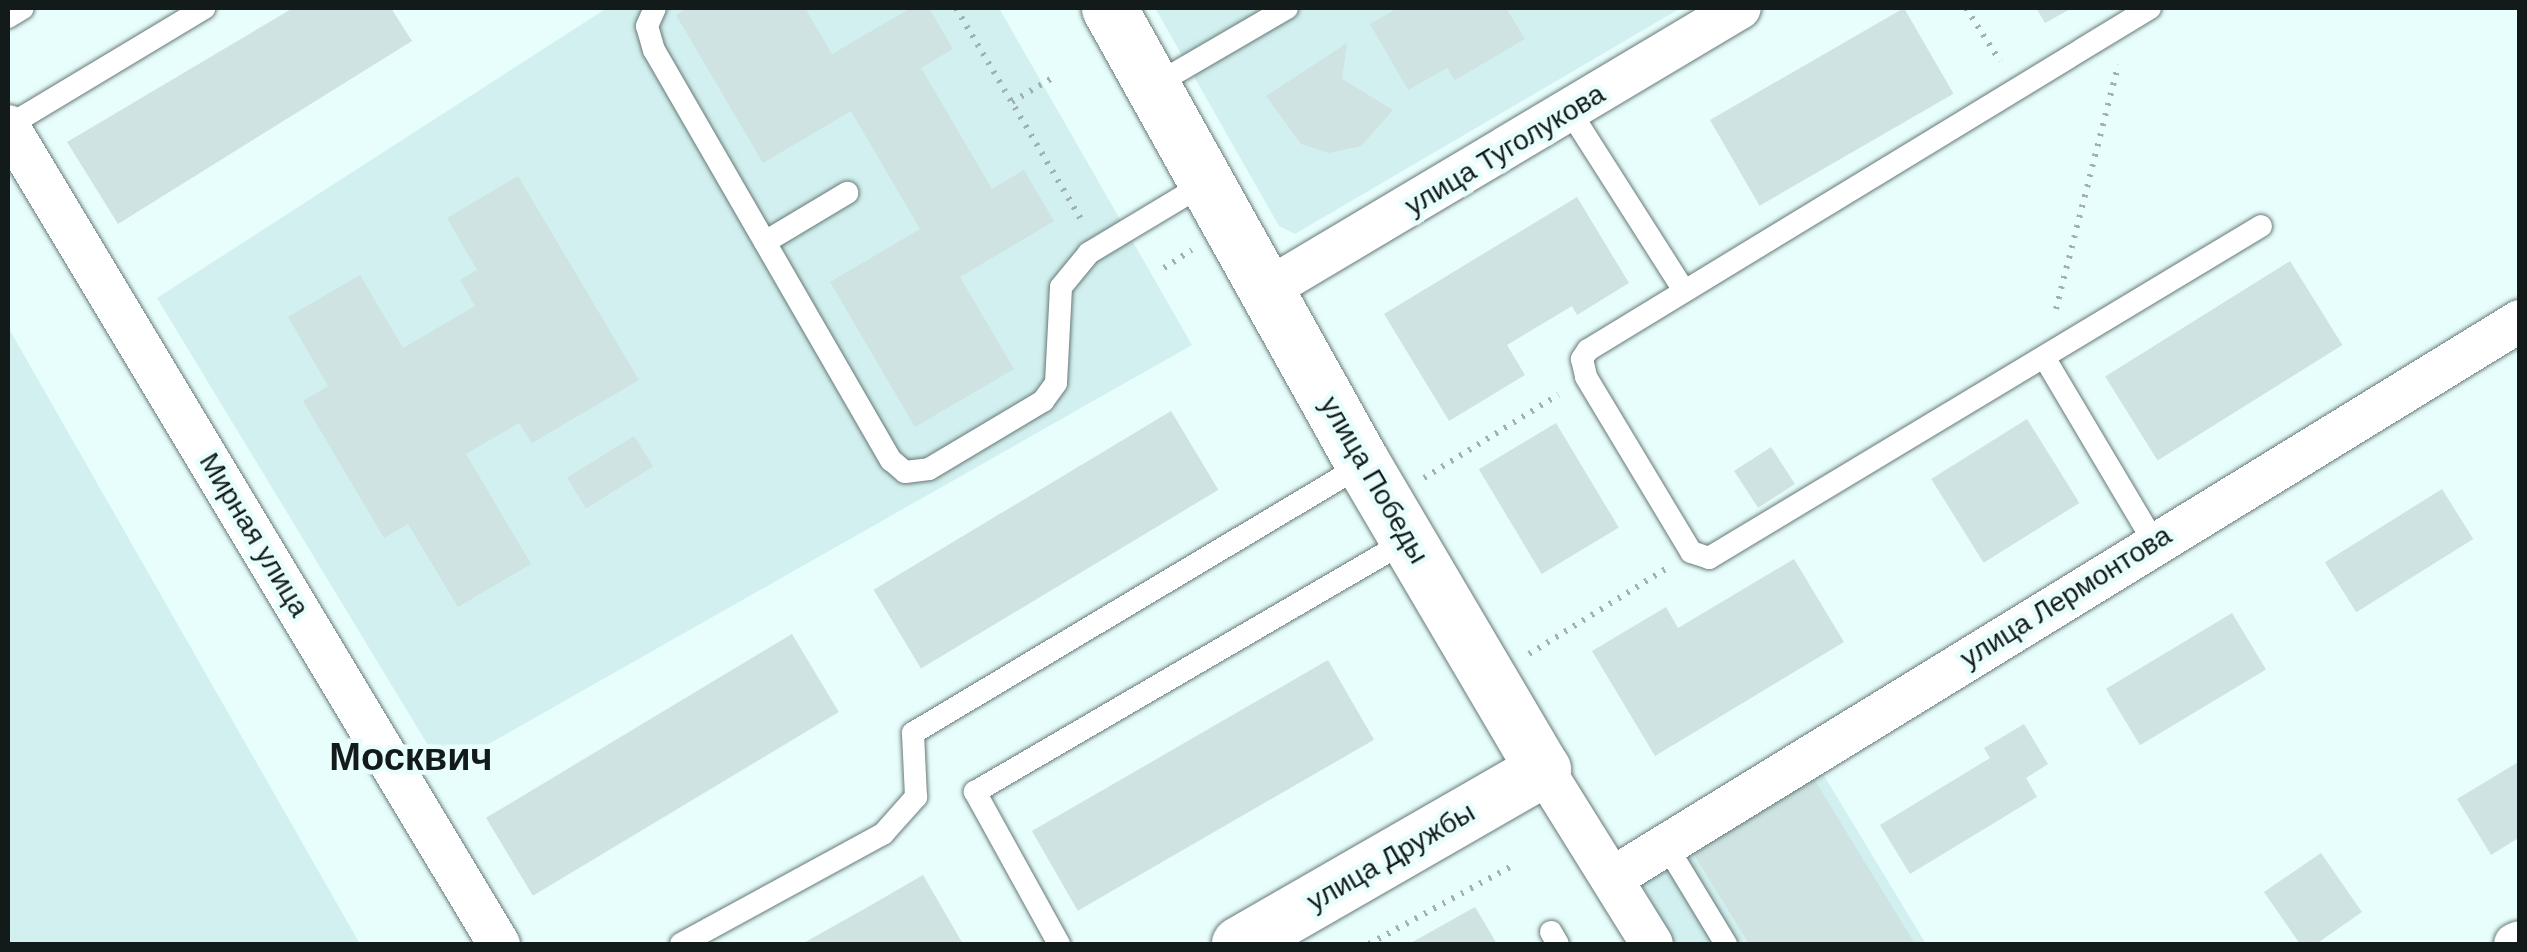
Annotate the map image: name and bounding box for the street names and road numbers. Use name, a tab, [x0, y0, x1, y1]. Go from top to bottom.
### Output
street label: улица Туголукова	[1399, 77, 1611, 223]
street label: улица Победы	[1313, 391, 1435, 569]
street label: Мирная улица	[192, 447, 316, 623]
street label: улица Лермонтова	[1954, 519, 2178, 675]
street label: улица Дружбы	[1301, 795, 1481, 919]

